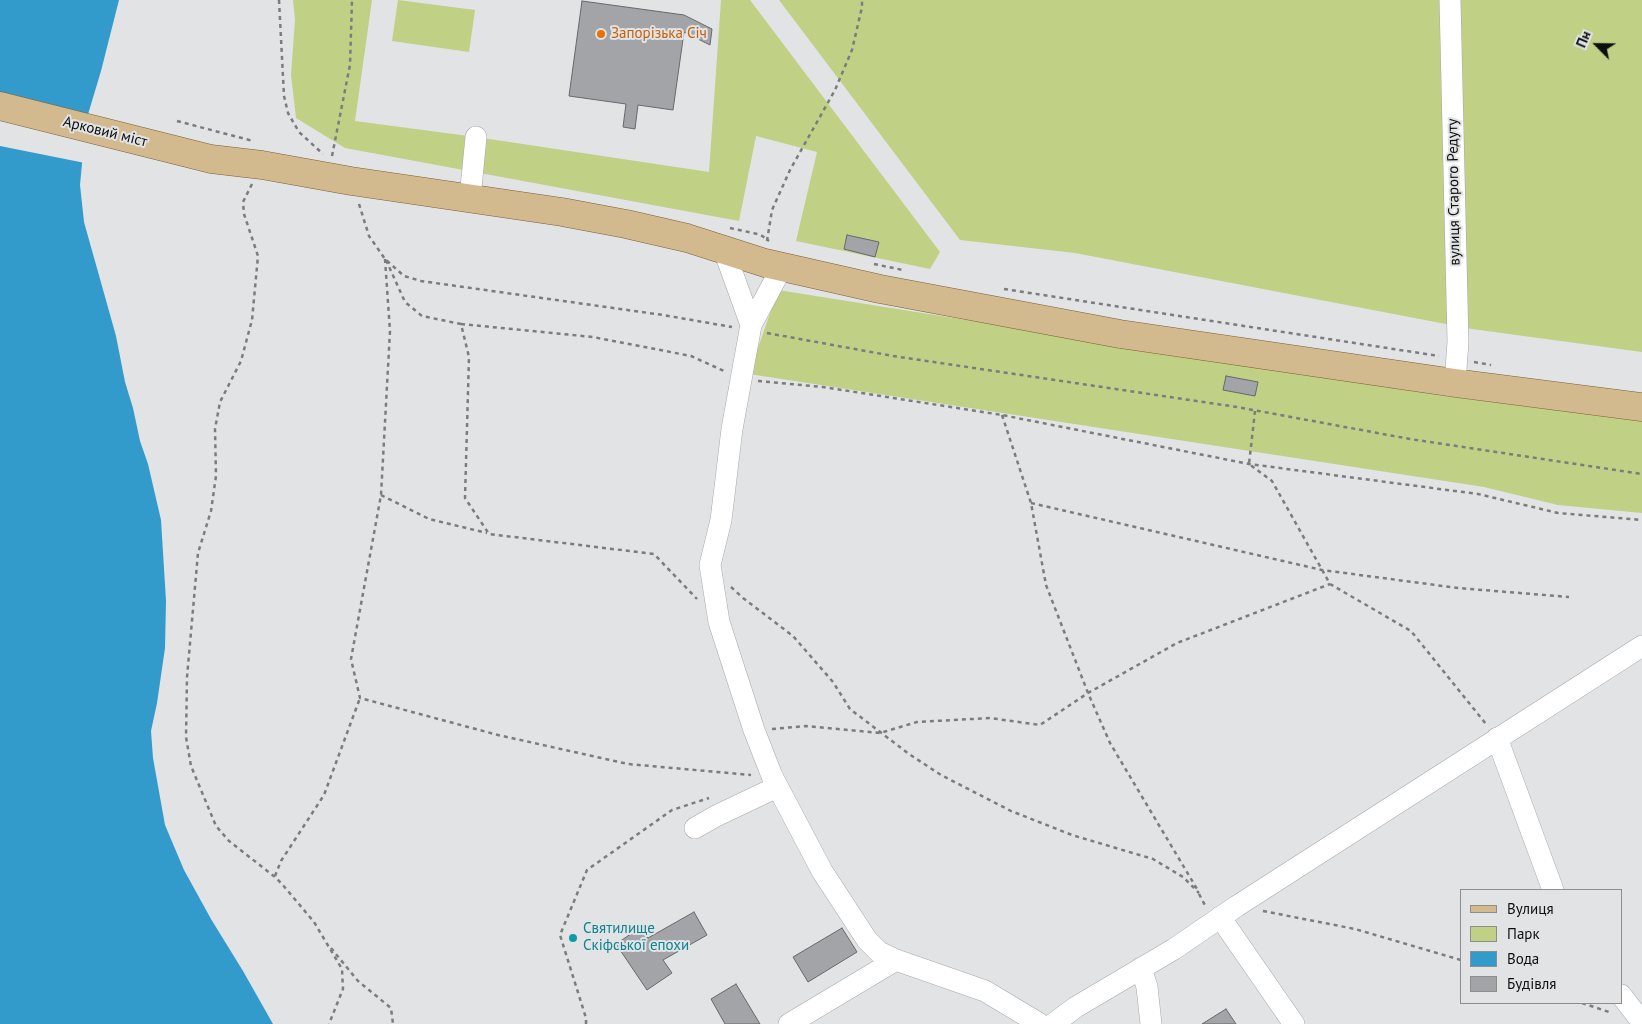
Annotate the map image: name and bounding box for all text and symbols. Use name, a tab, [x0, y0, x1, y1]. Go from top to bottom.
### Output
north arrow	[1572, 20, 1622, 70]
place label: Запорізька Січ	[611, 25, 707, 43]
marker: Запорізька Січ	[595, 28, 607, 40]
text: Пн	[1572, 28, 1595, 50]
street label: Арковий міст	[61, 113, 149, 151]
street label: вулиця Старого Редуту	[1444, 118, 1464, 266]
legend	[1460, 889, 1622, 1004]
text: Вулиця	[1507, 899, 1554, 918]
place label: Святилище Скіфської епохи	[583, 920, 689, 955]
text: Парк	[1507, 924, 1540, 943]
marker: Святилище Скіфської епохи	[567, 932, 579, 944]
text: Вода	[1507, 949, 1539, 968]
text: Будівля	[1507, 974, 1556, 993]

